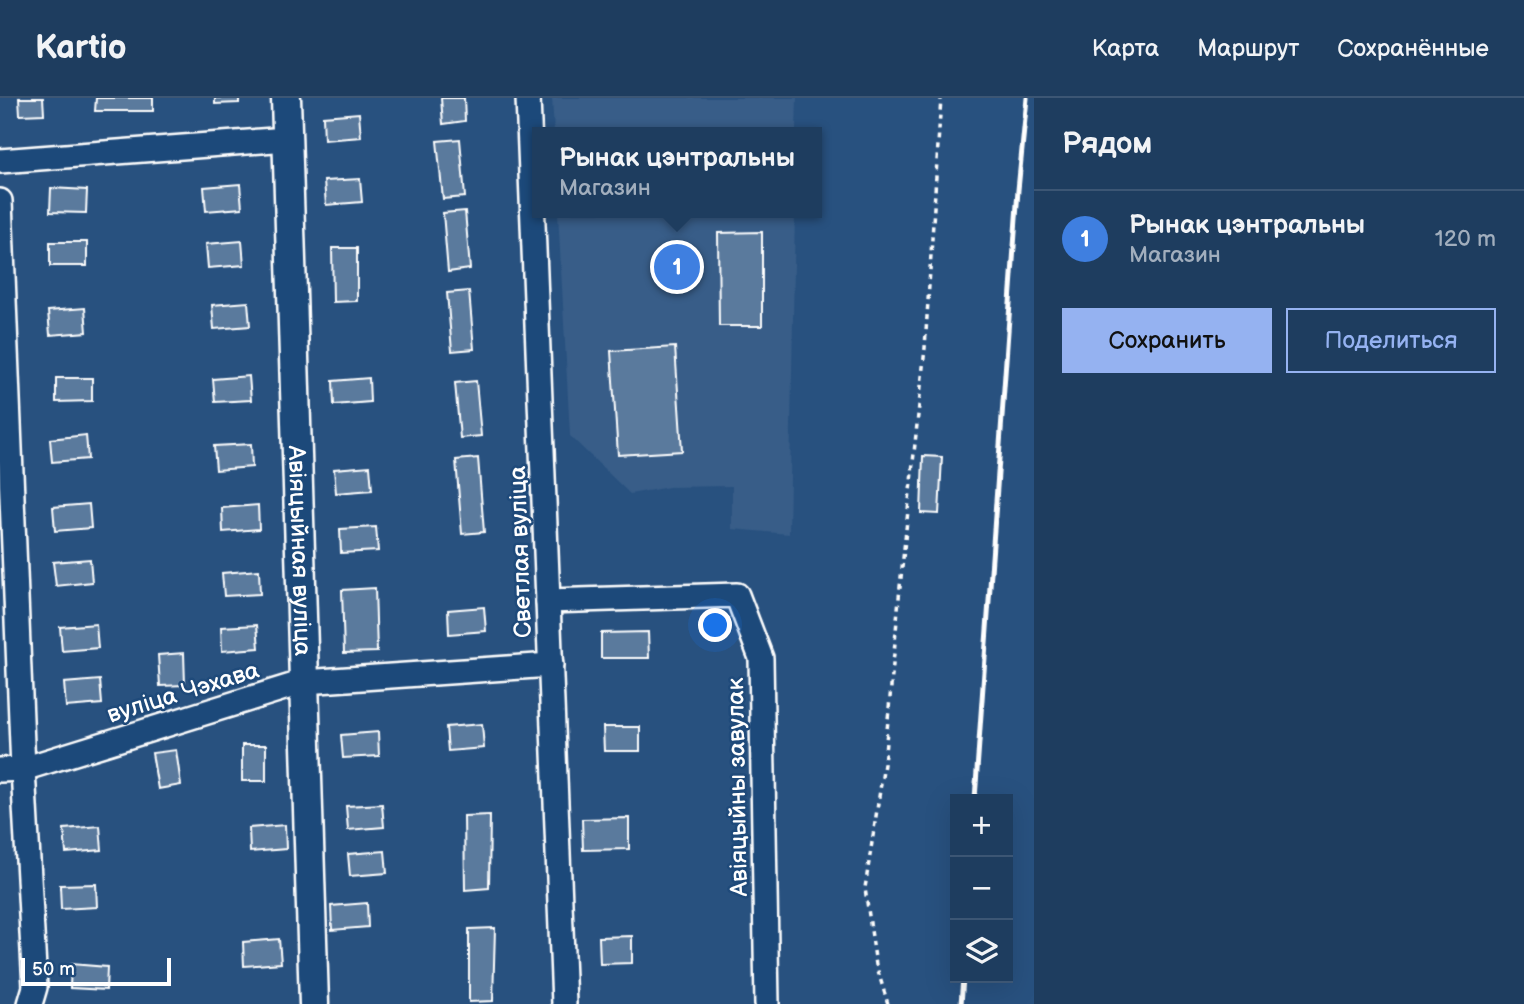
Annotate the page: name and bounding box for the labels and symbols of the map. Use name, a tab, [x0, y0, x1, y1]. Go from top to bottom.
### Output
pin: 1	[654, 241, 700, 293]
street label: Авіяцыйная вуліца	[282, 444, 317, 656]
street label: Светлая вуліца	[503, 465, 538, 639]
your location	[698, 608, 732, 642]
street label: вуліца Чэхава	[104, 656, 263, 729]
street label: Авіяцыйны завулак	[721, 677, 754, 898]
scale bar	[21, 955, 172, 987]

